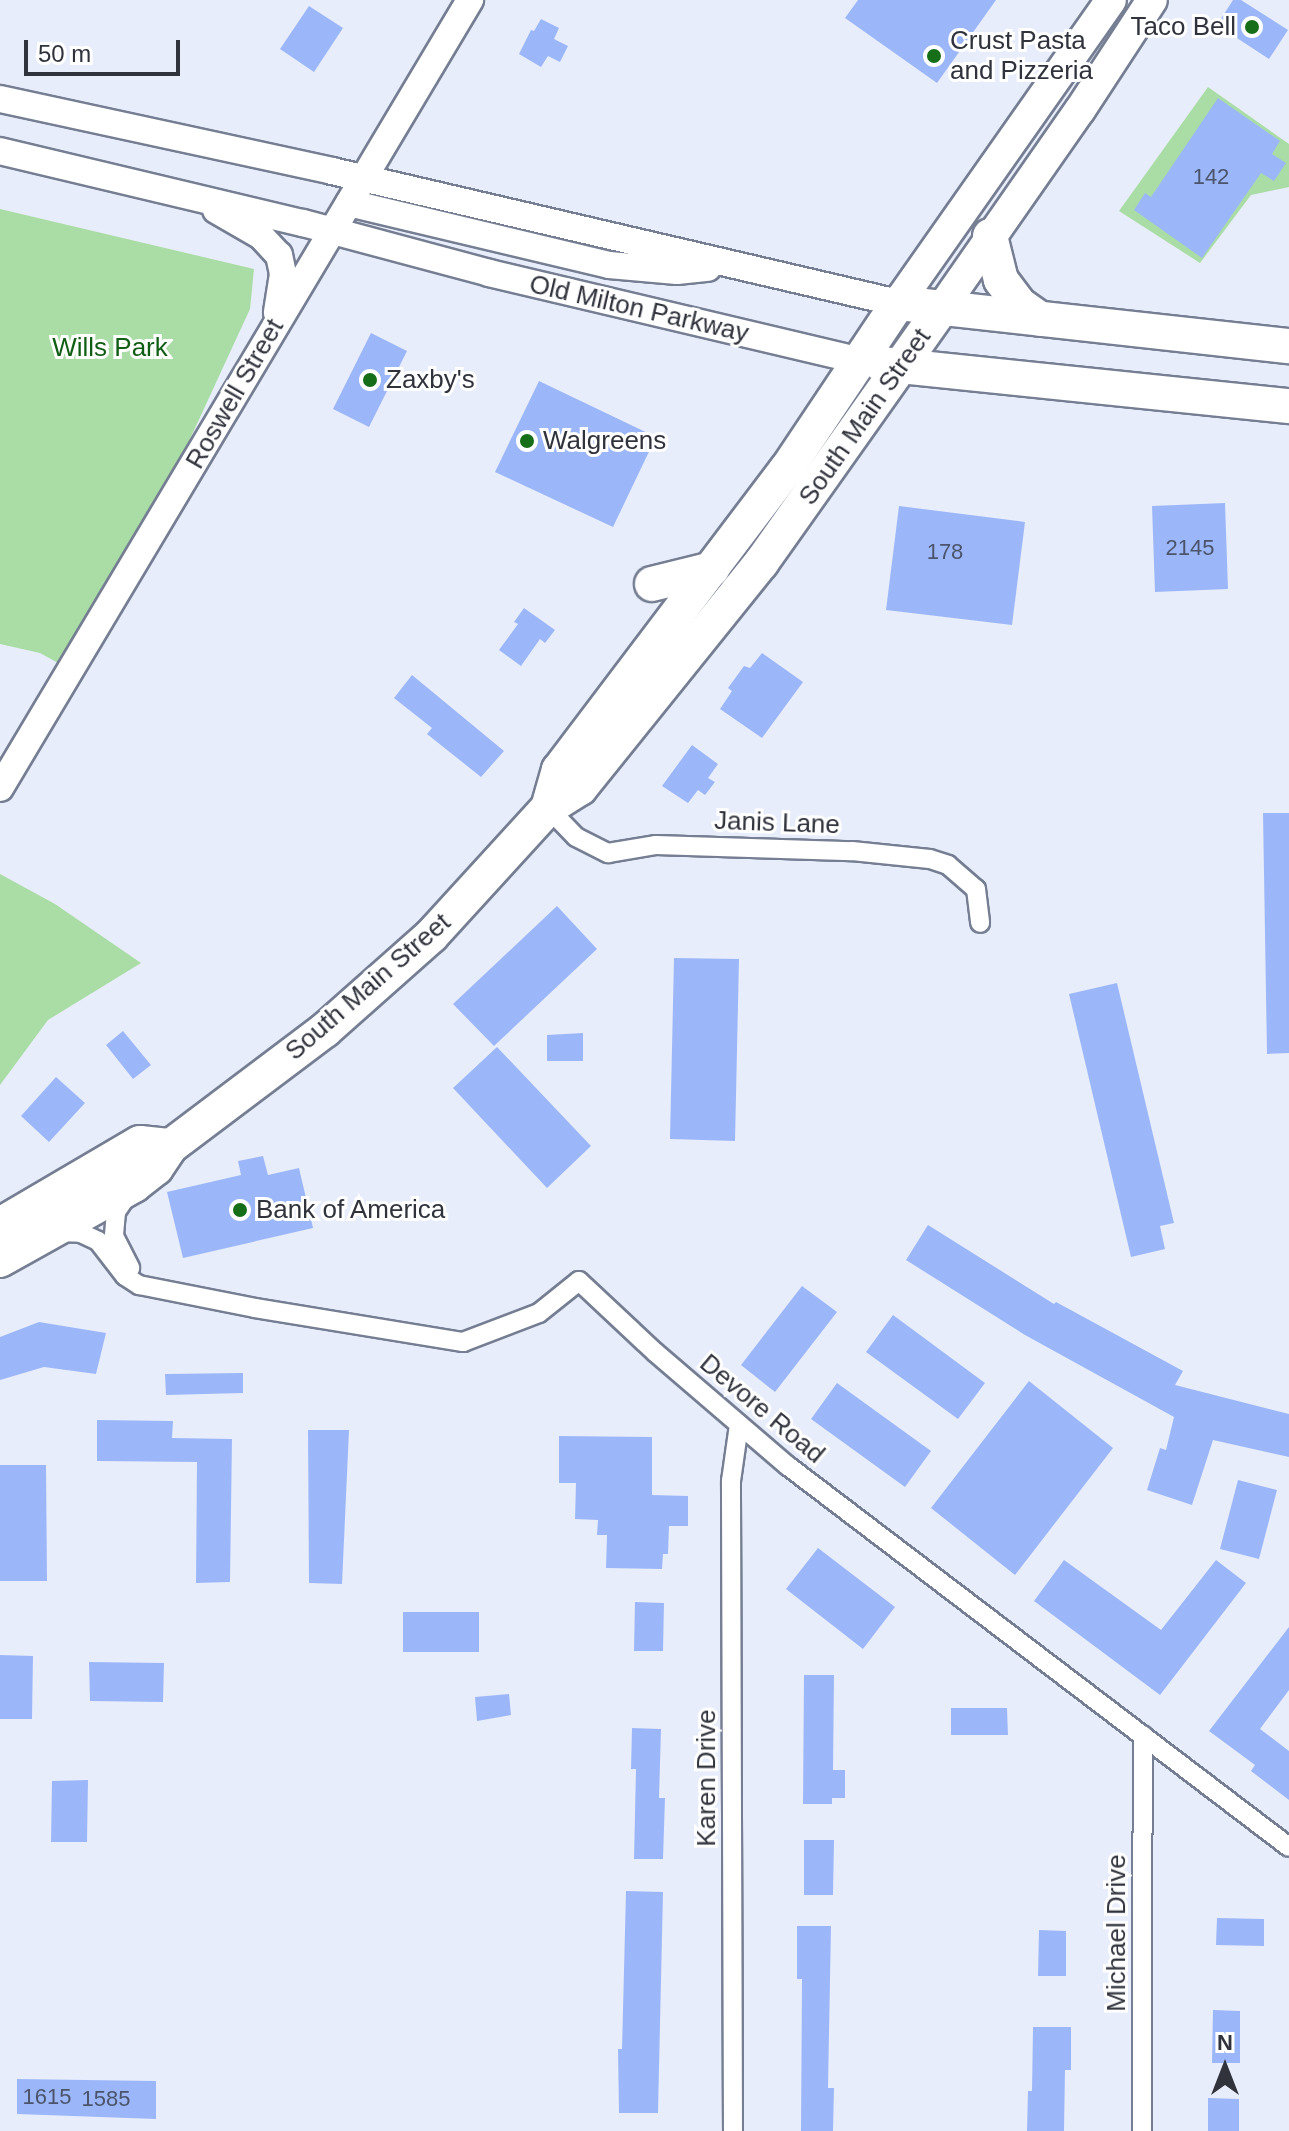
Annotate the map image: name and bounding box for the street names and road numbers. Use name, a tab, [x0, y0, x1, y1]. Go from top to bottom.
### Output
street label: Old Milton Parkway	[526, 269, 752, 349]
street label: Roswell Street	[180, 314, 290, 474]
street label: South Main Street	[793, 323, 937, 511]
street label: Janis Lane	[714, 805, 840, 841]
street label: South Main Street	[279, 907, 457, 1067]
street label: Devore Road	[693, 1348, 831, 1470]
street label: Karen Drive	[691, 1709, 723, 1847]
street label: Michael Drive	[1101, 1854, 1133, 2012]

